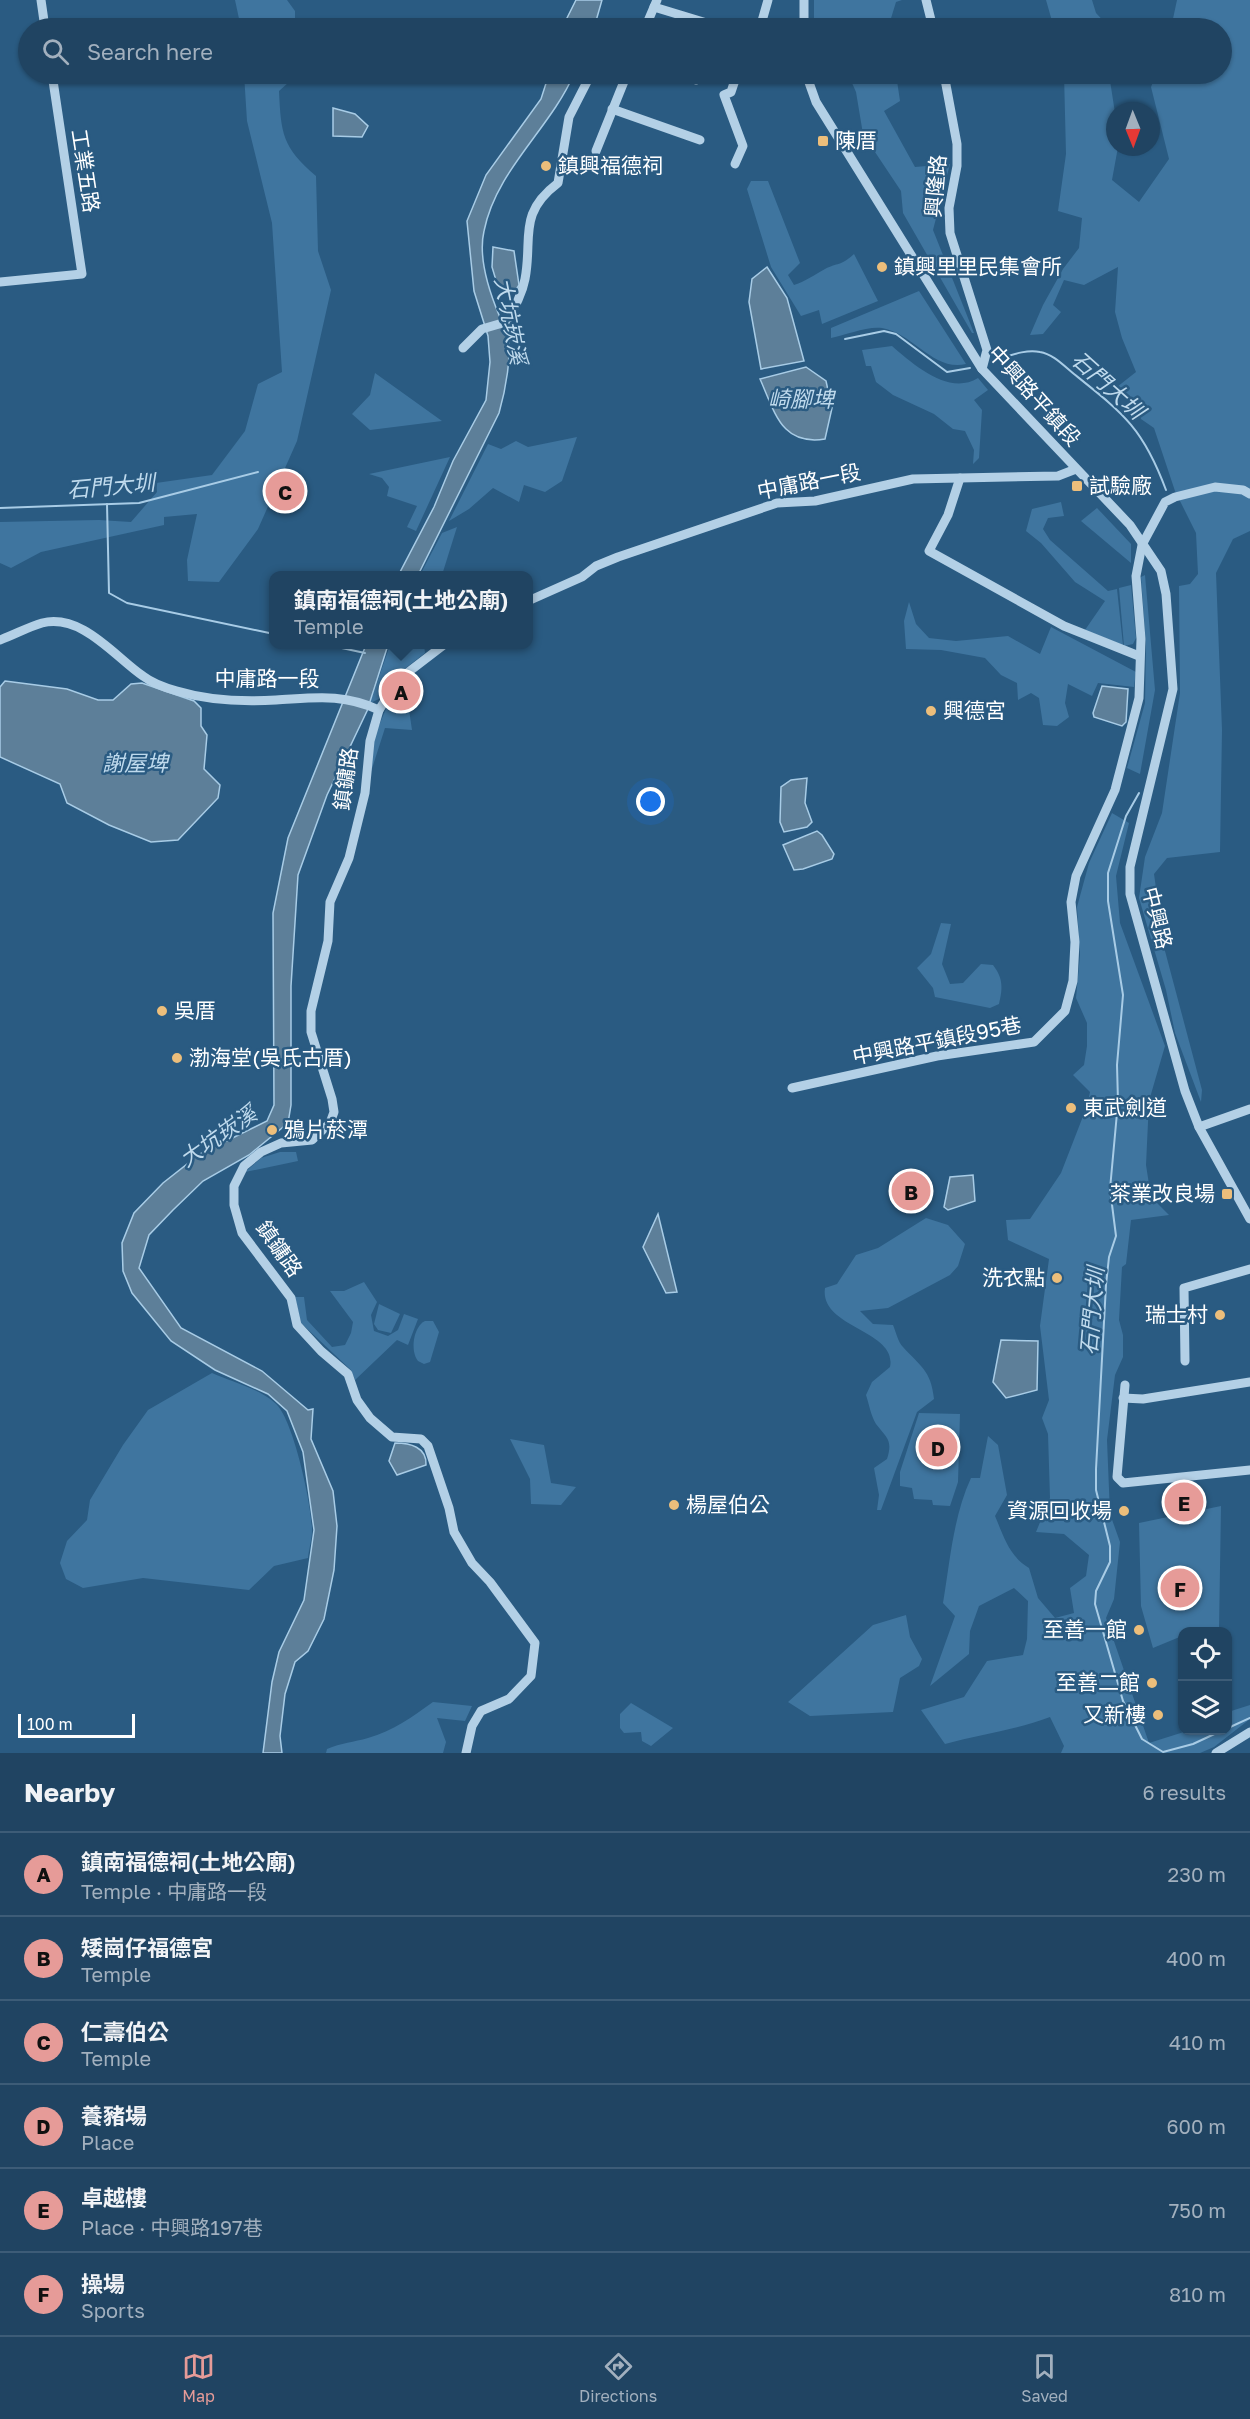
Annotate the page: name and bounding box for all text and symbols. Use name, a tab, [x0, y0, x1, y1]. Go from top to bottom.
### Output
search box	[18, 18, 1232, 84]
icon: search	[39, 35, 72, 68]
text: Search here	[87, 38, 213, 65]
north arrow	[1106, 102, 1160, 156]
street label: 工業五路	[67, 127, 105, 214]
place label: 陳厝	[835, 127, 877, 153]
marker: 陳厝	[816, 134, 830, 148]
place label: 鎮興福德祠	[558, 152, 663, 178]
street label: 興隆路	[919, 153, 951, 218]
marker: 鎮興福德祠	[539, 159, 553, 173]
place label: 鎮興里里民集會所	[894, 253, 1062, 279]
marker: 鎮興里里民集會所	[875, 260, 889, 274]
water label: 大坑崁溪	[490, 275, 534, 370]
street label: 中興路平鎮段	[983, 340, 1087, 451]
water label: 石門大圳	[1067, 345, 1152, 426]
water label: 崎腳埤	[768, 385, 837, 412]
street label: 中庸路一段	[755, 458, 863, 504]
water label: 石門大圳	[66, 468, 159, 503]
pin: C	[266, 468, 304, 514]
place label: 試驗廠	[1089, 472, 1152, 498]
marker: 試驗廠	[1070, 479, 1084, 493]
popup	[269, 571, 533, 649]
text: 鎮南福德祠(土地公廟)	[294, 586, 508, 613]
text: Temple	[294, 614, 364, 638]
street label: 中庸路一段	[215, 665, 320, 691]
pin: A	[382, 668, 420, 714]
place label: 興德宮	[943, 697, 1006, 723]
marker: 興德宮	[924, 704, 938, 718]
street label: 鎮鏞路	[328, 746, 362, 812]
water label: 謝屋埤	[102, 749, 171, 776]
your location	[636, 787, 665, 816]
street label: 中興路	[1138, 884, 1178, 951]
place label: 吳厝	[174, 997, 216, 1023]
marker: 吳厝	[155, 1004, 169, 1018]
street label: 中興路平鎮段95巷	[850, 1011, 1024, 1069]
place label: 渤海堂(吳氏古厝)	[189, 1044, 352, 1070]
marker: 渤海堂(吳氏古厝)	[170, 1051, 184, 1065]
place label: 東武劍道	[1083, 1094, 1167, 1120]
water label: 大坑崁溪	[174, 1098, 264, 1172]
marker: 東武劍道	[1064, 1101, 1078, 1115]
place label: 鴉片菸潭	[284, 1116, 368, 1142]
marker: 鴉片菸潭	[265, 1123, 279, 1137]
pin: B	[892, 1168, 930, 1214]
place label: 茶業改良場	[1110, 1180, 1215, 1206]
marker: 茶業改良場	[1220, 1187, 1234, 1201]
street label: 鎮鏞路	[251, 1215, 309, 1282]
water label: 石門大圳	[1074, 1263, 1109, 1356]
place label: 洗衣點	[982, 1264, 1045, 1290]
marker: 洗衣點	[1050, 1271, 1064, 1285]
place label: 瑞士村	[1145, 1301, 1208, 1327]
marker: 瑞士村	[1213, 1308, 1227, 1322]
pin: D	[918, 1424, 958, 1470]
pin: E	[1164, 1480, 1204, 1524]
place label: 楊屋伯公	[686, 1491, 770, 1517]
place label: 資源回收場	[1007, 1497, 1112, 1523]
marker: 楊屋伯公	[667, 1498, 681, 1512]
marker: 資源回收場	[1117, 1504, 1131, 1518]
pin: F	[1160, 1566, 1200, 1610]
place label: 至善一館	[1043, 1616, 1127, 1642]
marker: 至善一館	[1132, 1623, 1146, 1637]
map controls	[1178, 1627, 1232, 1735]
button: locate	[1178, 1627, 1232, 1681]
place label: 至善二館	[1056, 1669, 1140, 1695]
marker: 至善二館	[1145, 1676, 1159, 1690]
button: layers	[1178, 1681, 1232, 1735]
place label: 又新樓	[1083, 1701, 1146, 1727]
marker: 又新樓	[1151, 1708, 1165, 1722]
scale bar	[18, 1711, 135, 1738]
text: 100 m	[27, 1714, 73, 1734]
text: Nearby	[24, 1777, 115, 1808]
text: 6 results	[1142, 1780, 1226, 1804]
text: 鎮南福德祠(土地公廟)	[81, 1848, 296, 1875]
text: A	[36, 1862, 51, 1886]
text: 230 m	[1168, 1862, 1226, 1886]
text: Temple · 中庸路一段	[81, 1879, 267, 1903]
text: 矮崗仔福德宮	[81, 1934, 213, 1961]
text: B	[36, 1946, 51, 1970]
text: 400 m	[1166, 1946, 1226, 1970]
text: Temple	[81, 1962, 151, 1986]
text: 仁壽伯公	[81, 2018, 169, 2045]
text: C	[36, 2030, 51, 2054]
text: 410 m	[1169, 2030, 1226, 2054]
text: Temple	[81, 2046, 151, 2070]
text: 養豬場	[81, 2102, 147, 2129]
text: D	[36, 2114, 51, 2138]
text: 600 m	[1166, 2114, 1226, 2138]
text: Place	[81, 2130, 134, 2154]
text: 卓越樓	[81, 2184, 147, 2211]
text: E	[37, 2198, 50, 2222]
text: 750 m	[1169, 2198, 1226, 2222]
text: Place · 中興路197巷	[81, 2215, 263, 2239]
text: 操場	[81, 2270, 125, 2297]
text: F	[38, 2282, 49, 2306]
text: 810 m	[1169, 2282, 1226, 2306]
text: Sports	[81, 2298, 145, 2322]
tab: Map	[182, 2350, 215, 2406]
tab: Directions	[579, 2350, 657, 2406]
tab: Saved	[1021, 2350, 1068, 2406]

